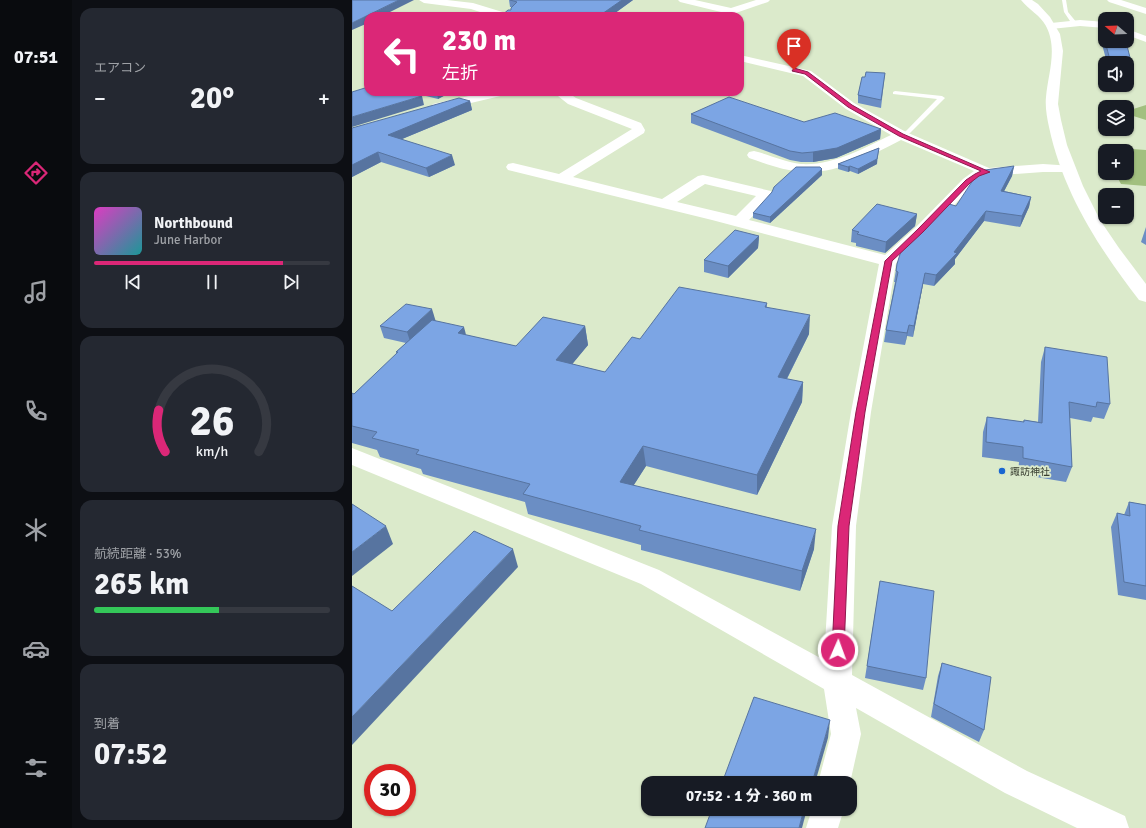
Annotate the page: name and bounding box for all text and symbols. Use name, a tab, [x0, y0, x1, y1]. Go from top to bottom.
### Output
north arrow	[1098, 12, 1134, 48]
map controls	[1098, 12, 1134, 224]
text: 230 m	[442, 24, 516, 58]
icon: left	[376, 28, 428, 80]
pin	[777, 29, 811, 70]
icon: arrive	[783, 35, 805, 57]
text: 07:51	[14, 46, 58, 68]
button: sound	[1098, 56, 1134, 92]
text: エアコン	[94, 60, 146, 76]
text: 左折	[442, 62, 478, 84]
text: 20°	[190, 80, 234, 117]
text: −	[94, 85, 106, 112]
text: +	[318, 85, 330, 112]
button: layers	[1098, 100, 1134, 136]
button: +	[1098, 144, 1134, 180]
icon: directions	[22, 159, 50, 187]
button: −	[1098, 188, 1134, 224]
text: Northbound	[154, 214, 233, 232]
text: June Harbor	[154, 232, 222, 248]
icon: previous	[122, 271, 144, 293]
icon: pause	[201, 271, 223, 293]
icon: next	[280, 271, 302, 293]
icon: music	[22, 278, 50, 306]
text: 26	[190, 396, 234, 447]
icon: phone	[22, 397, 50, 425]
text: km/h	[196, 443, 228, 460]
marker: 諏訪神社	[997, 466, 1007, 476]
place label: 諏訪神社	[1010, 466, 1050, 478]
icon: climate	[22, 516, 50, 544]
text: 航続距離 · 53%	[94, 546, 182, 562]
text: 265 km	[94, 566, 189, 603]
position arrow	[817, 629, 859, 671]
icon: car	[22, 635, 50, 663]
text: 到着	[94, 716, 120, 732]
text: 07:52	[94, 736, 168, 773]
icon: filters	[22, 754, 50, 782]
speed limit sign: 30	[364, 764, 416, 816]
text: 07:52 · 1 分 · 360 m	[686, 787, 812, 805]

